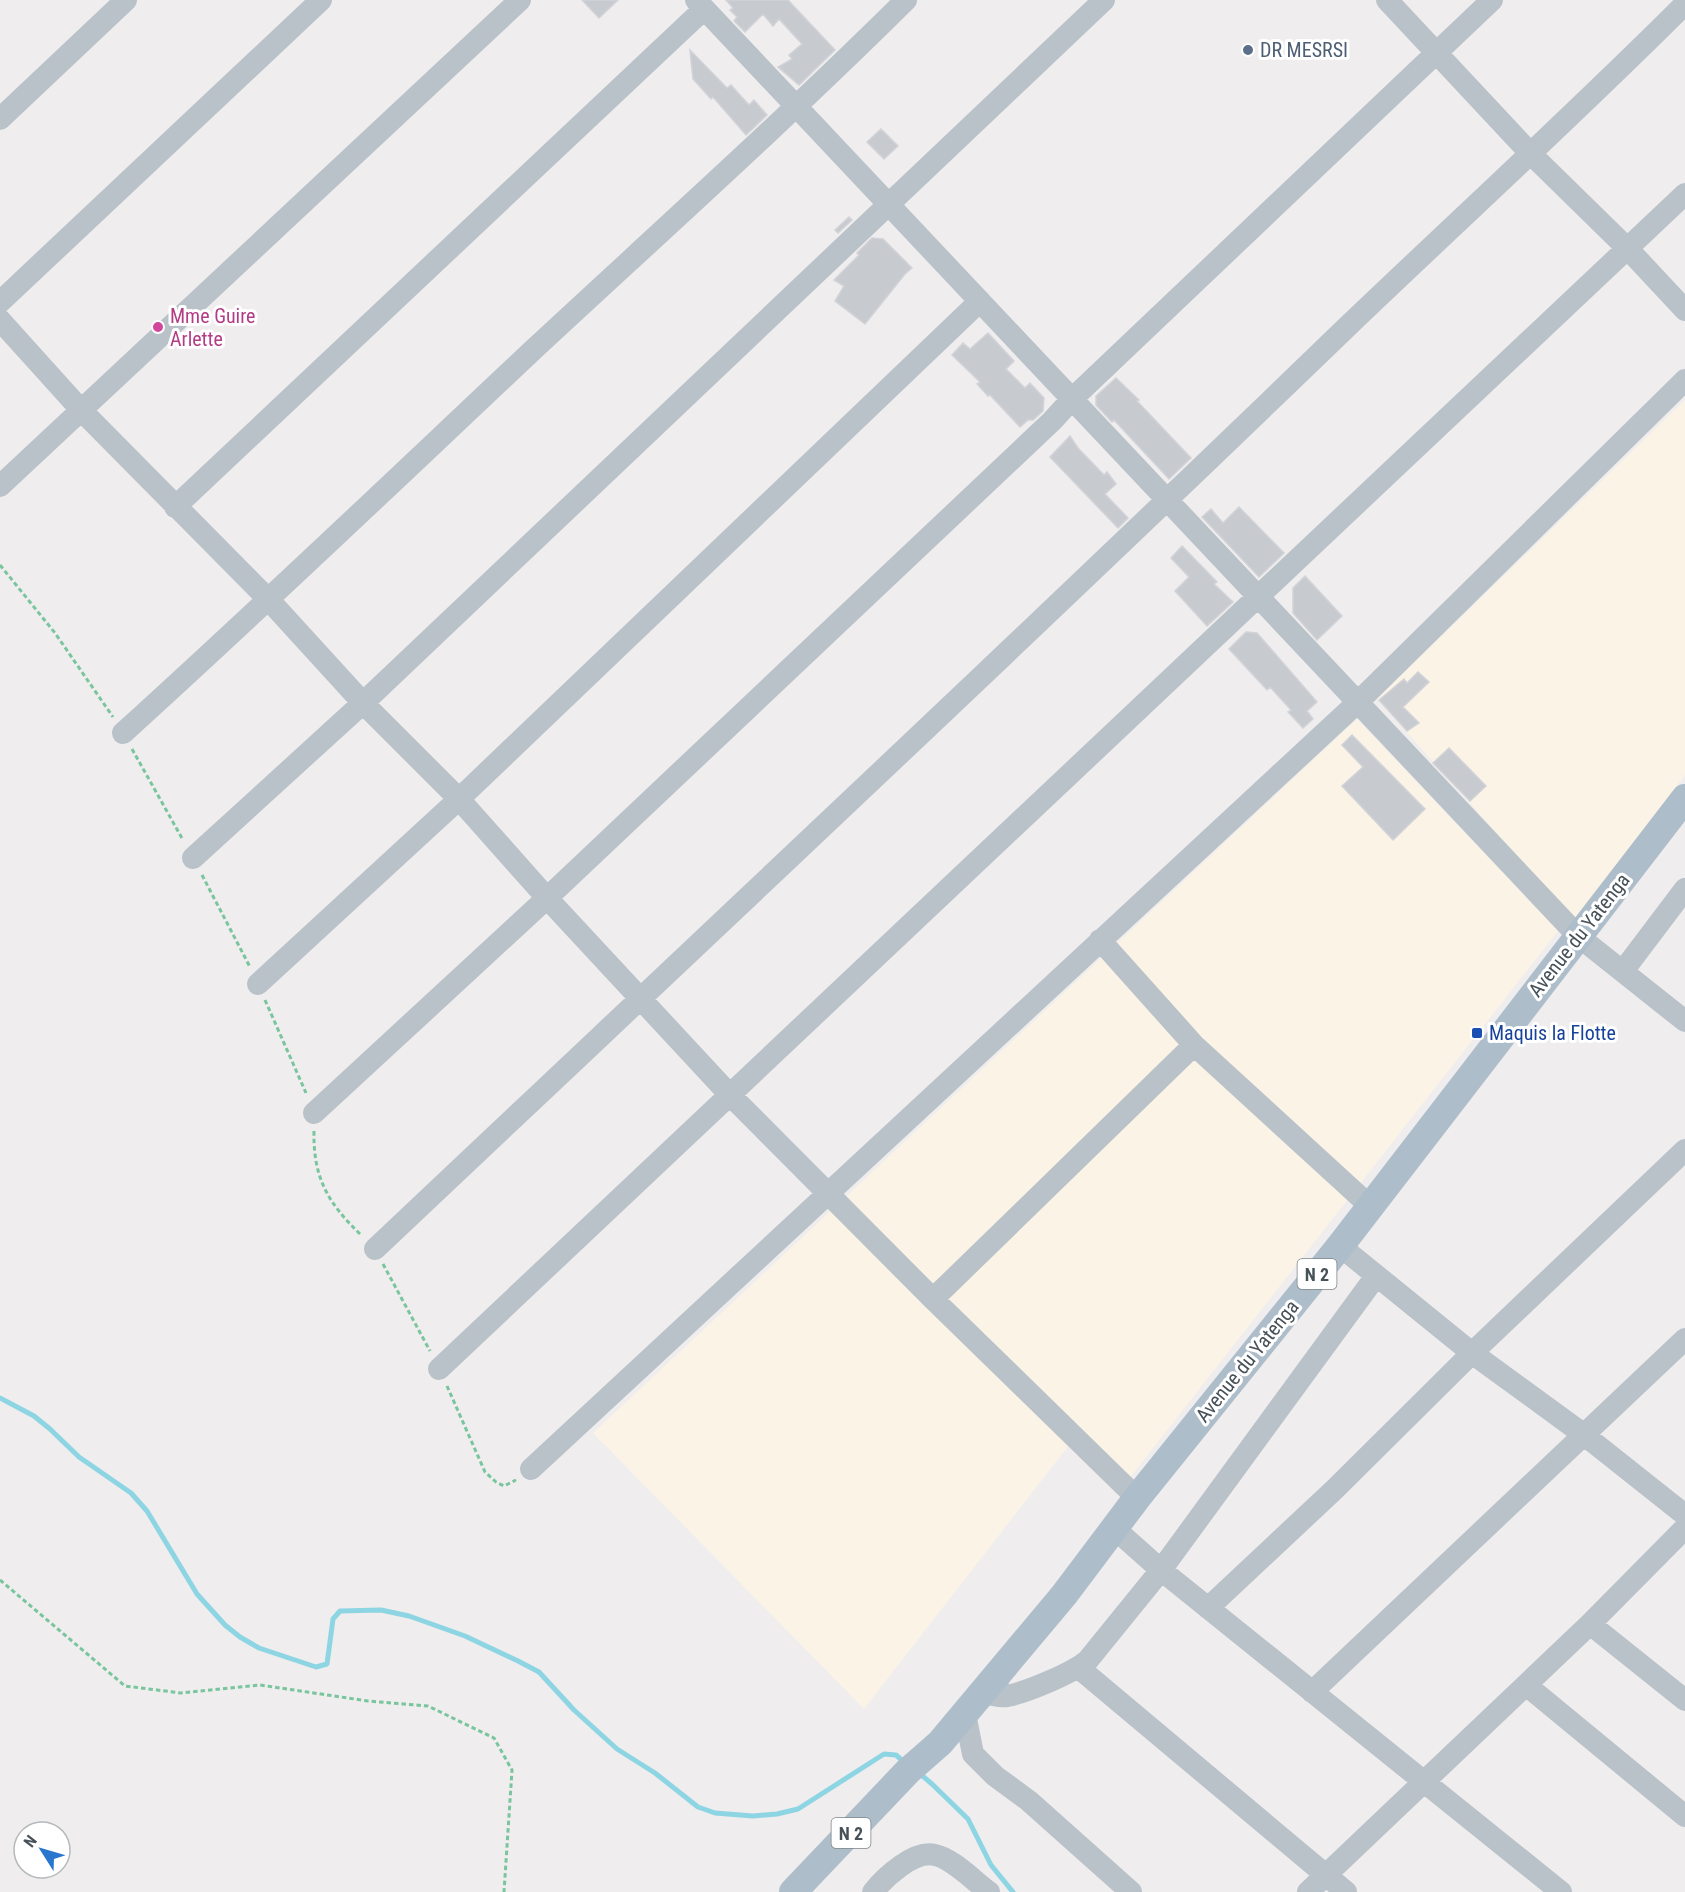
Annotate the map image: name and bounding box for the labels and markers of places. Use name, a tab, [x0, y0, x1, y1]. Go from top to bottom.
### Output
place label: DR MESRSI	[1260, 38, 1348, 62]
marker: DR MESRSI	[1241, 43, 1255, 57]
place label: Mme Guire Arlette	[170, 304, 256, 351]
marker: Mme Guire Arlette	[151, 320, 165, 334]
place label: Maquis la Flotte	[1489, 1021, 1616, 1045]
marker: Maquis la Flotte	[1470, 1026, 1484, 1040]

